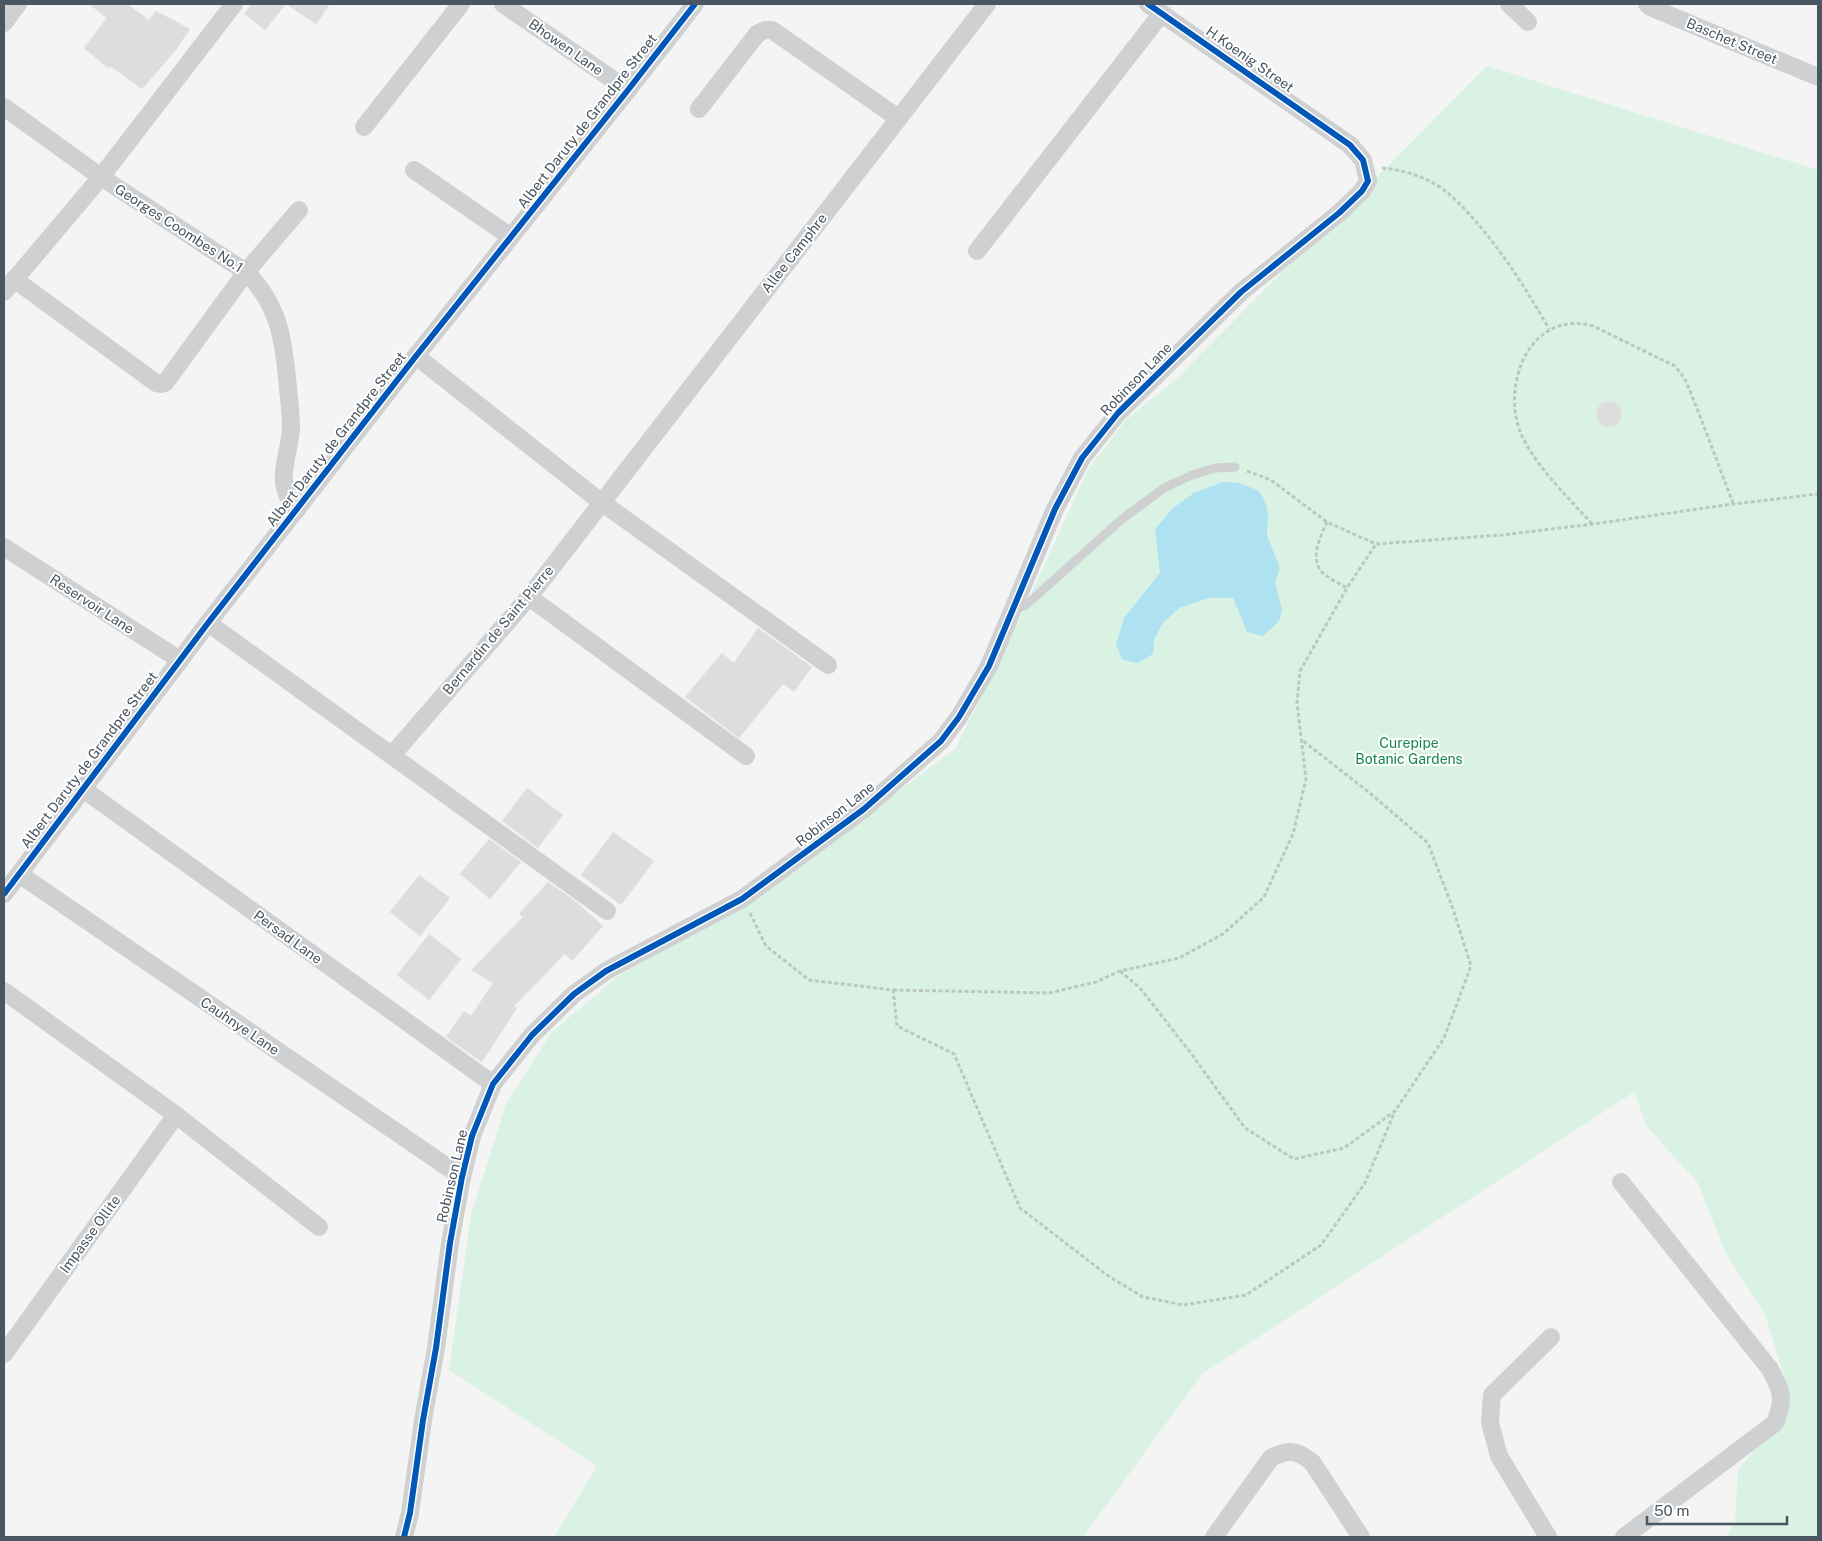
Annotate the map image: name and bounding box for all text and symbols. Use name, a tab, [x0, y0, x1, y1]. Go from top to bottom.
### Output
street label: Bhowen Lane	[526, 15, 606, 79]
street label: Baschet Street	[1684, 15, 1780, 67]
street label: H.Koenig Street	[1203, 23, 1297, 95]
street label: Albert Daruty de Grandpre Street	[514, 31, 660, 211]
street label: Georges Coombes No.1	[112, 181, 246, 275]
street label: Allee Camphre	[758, 210, 830, 296]
street label: Robinson Lane	[1097, 339, 1175, 419]
street label: Albert Daruty de Grandpre Street	[263, 349, 409, 529]
street label: Bernardin de Saint Pierre	[439, 562, 557, 698]
street label: Reservoir Lane	[47, 571, 137, 637]
street label: Albert Daruty de Grandpre Street	[17, 669, 161, 851]
park label: Curepipe Botanic Gardens	[1355, 735, 1463, 767]
street label: Robinson Lane	[793, 778, 877, 850]
street label: Persad Lane	[251, 907, 325, 967]
street label: Cauhnye Lane	[198, 994, 283, 1058]
street label: Robinson Lane	[434, 1128, 471, 1224]
street label: Impasse Ollite	[56, 1192, 124, 1276]
scale bar	[1647, 1494, 1787, 1526]
text: 50 m	[1654, 1502, 1689, 1519]

